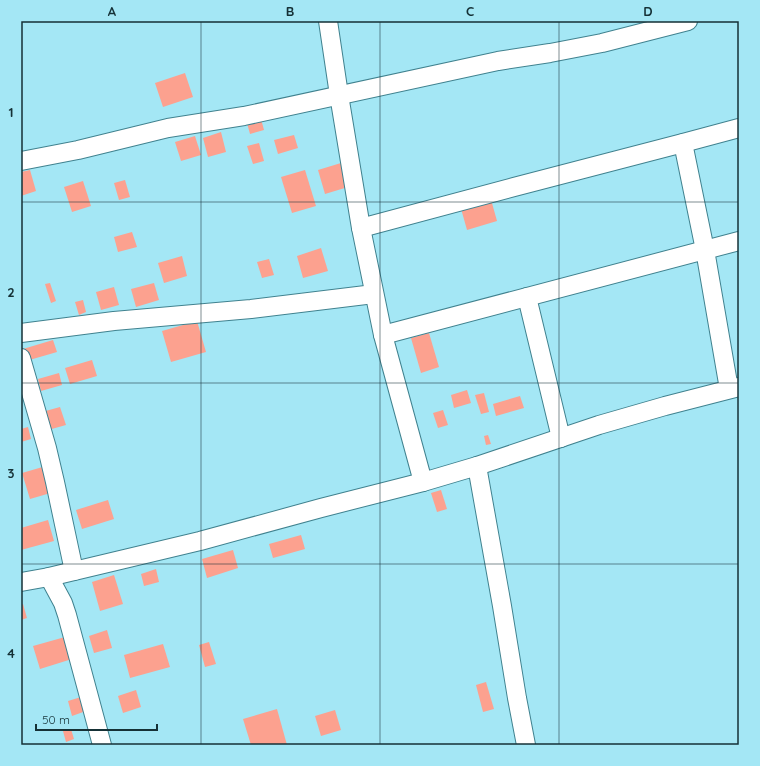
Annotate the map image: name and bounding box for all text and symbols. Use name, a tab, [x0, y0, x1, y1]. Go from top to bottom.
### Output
text: A	[108, 3, 117, 19]
text: B	[286, 3, 294, 19]
text: C	[466, 3, 474, 19]
text: D	[643, 3, 653, 19]
text: 1	[8, 104, 14, 120]
text: 2	[7, 284, 15, 300]
text: 3	[8, 465, 15, 481]
text: 4	[7, 645, 15, 661]
scale bar	[36, 706, 157, 732]
text: 50 m	[42, 712, 70, 727]

